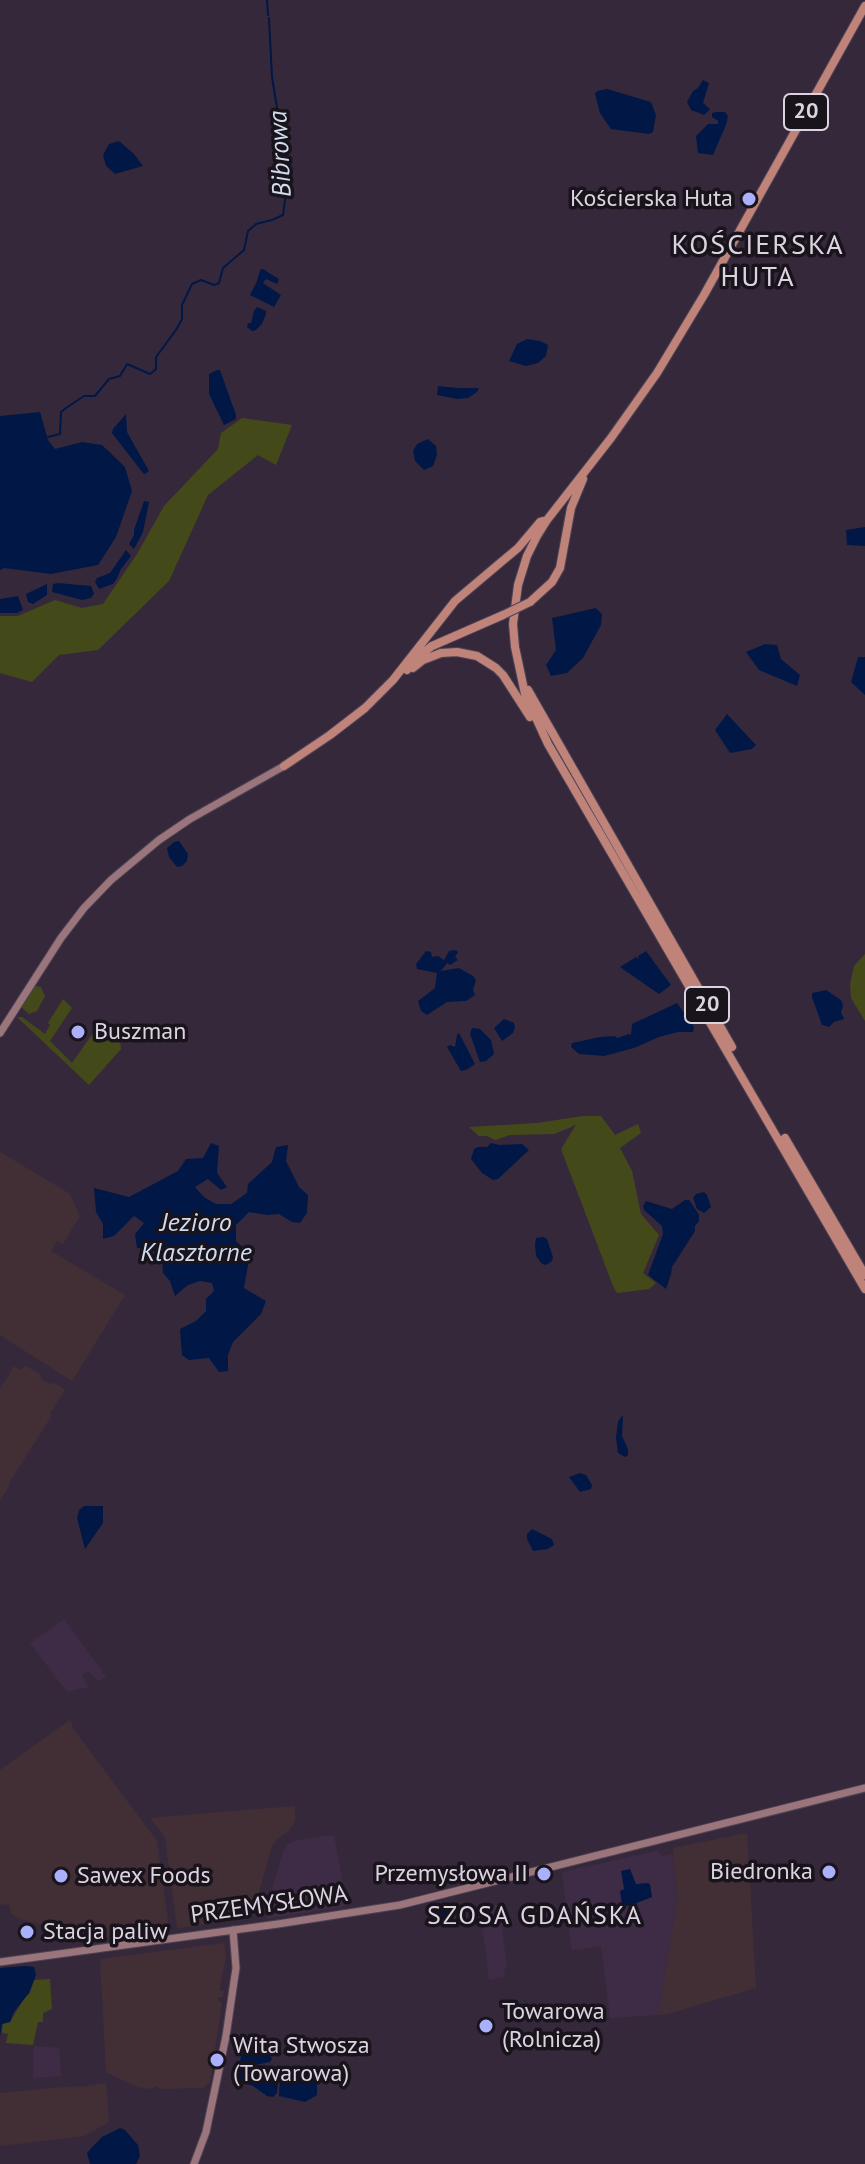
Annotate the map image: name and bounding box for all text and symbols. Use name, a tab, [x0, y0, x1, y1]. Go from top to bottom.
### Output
road number: 20	[784, 94, 828, 130]
water label: Bibrowa	[263, 110, 299, 198]
place label: Kościerska Huta	[570, 185, 733, 213]
marker: Kościerska Huta	[740, 190, 758, 208]
district label: KOŚCIERSKA HUTA	[671, 229, 845, 295]
road number: 20	[685, 987, 729, 1023]
place label: Buszman	[94, 1018, 186, 1046]
marker: Buszman	[69, 1023, 87, 1041]
water label: Jezioro Klasztorne	[140, 1208, 252, 1270]
place label: Biedronka	[710, 1858, 813, 1886]
place label: Przemysłowa II	[374, 1860, 528, 1888]
place label: Sawex Foods	[77, 1862, 211, 1890]
marker: Biedronka	[820, 1863, 838, 1881]
marker: Przemysłowa II	[535, 1865, 553, 1883]
marker: Sawex Foods	[52, 1867, 70, 1885]
street label: PRZEMYSŁOWA	[189, 1880, 349, 1930]
district label: SZOSA GDAŃSKA	[427, 1901, 643, 1933]
place label: Stacja paliw	[43, 1918, 167, 1946]
marker: Stacja paliw	[18, 1923, 36, 1941]
place label: Towarowa (Rolnicza)	[502, 1998, 605, 2054]
marker: Towarowa (Rolnicza)	[477, 2017, 495, 2035]
place label: Wita Stwosza (Towarowa)	[233, 2032, 370, 2088]
marker: Wita Stwosza (Towarowa)	[208, 2051, 226, 2069]

